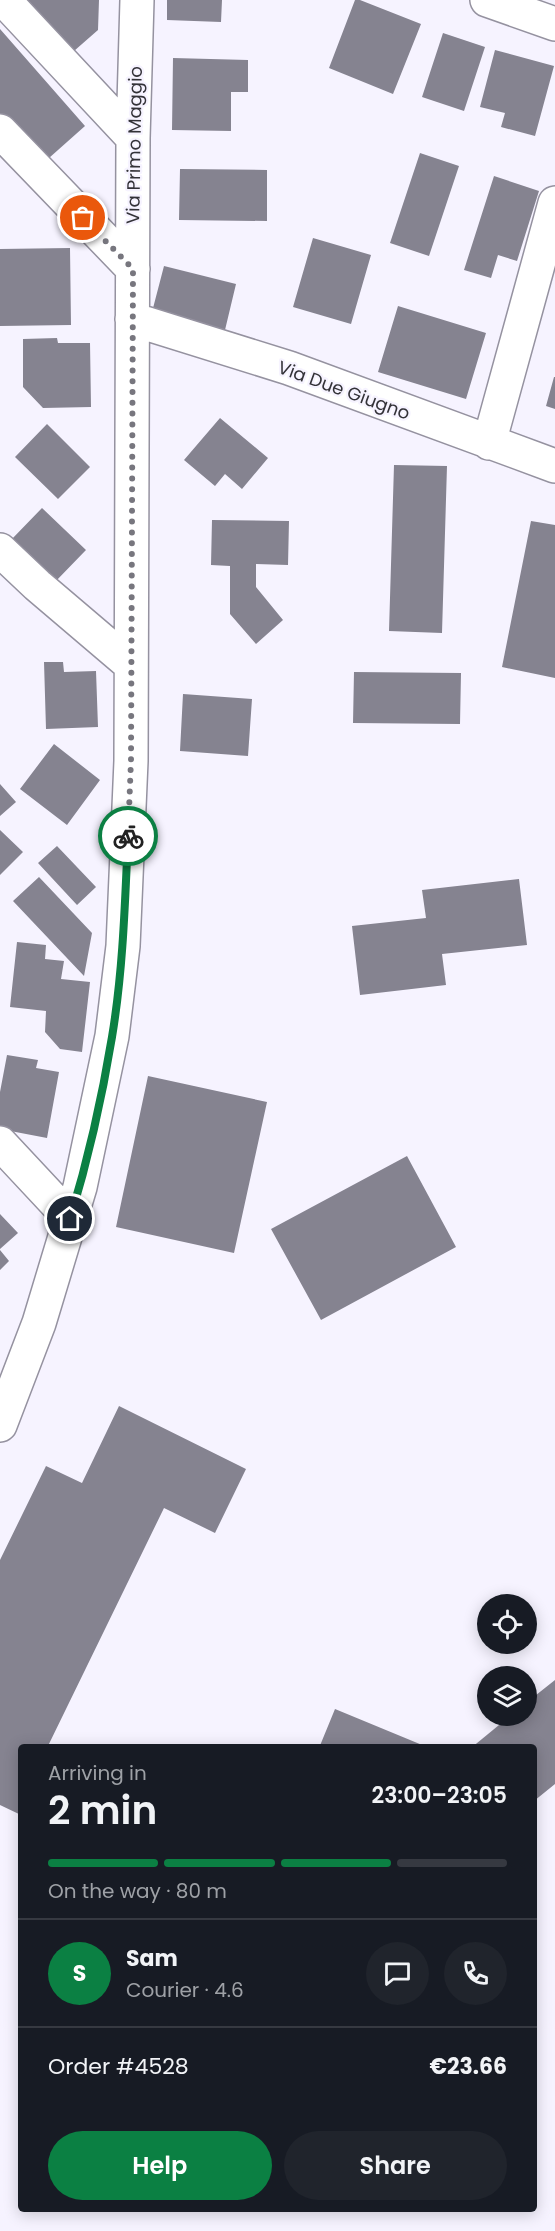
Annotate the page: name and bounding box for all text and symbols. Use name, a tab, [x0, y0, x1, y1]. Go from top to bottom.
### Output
street label: Via Primo Maggio	[120, 66, 148, 224]
pin	[57, 192, 108, 243]
icon: bag	[66, 201, 99, 234]
street label: Via Due Giugno	[274, 354, 414, 426]
courier	[98, 806, 158, 866]
icon: bike	[112, 820, 145, 853]
pin	[44, 1193, 95, 1244]
icon: home	[53, 1202, 86, 1235]
map controls	[477, 1594, 537, 1726]
button: locate	[477, 1594, 537, 1654]
button: layers	[477, 1666, 537, 1726]
text: Arriving in	[48, 1759, 147, 1787]
text: 23:00–23:05	[372, 1780, 507, 1811]
text: 2 min	[48, 1783, 157, 1838]
text: On the way · 80 m	[48, 1877, 227, 1905]
button: chat	[366, 1942, 429, 2005]
button: phone	[444, 1942, 507, 2005]
text: Sam	[126, 1943, 178, 1974]
text: S	[73, 1958, 86, 1989]
text: Courier · 4.6	[126, 1976, 244, 2004]
text: Order #4528	[48, 2051, 189, 2082]
text: €23.66	[429, 2051, 507, 2082]
button: Help	[48, 2131, 272, 2200]
button: Share	[284, 2131, 507, 2200]

